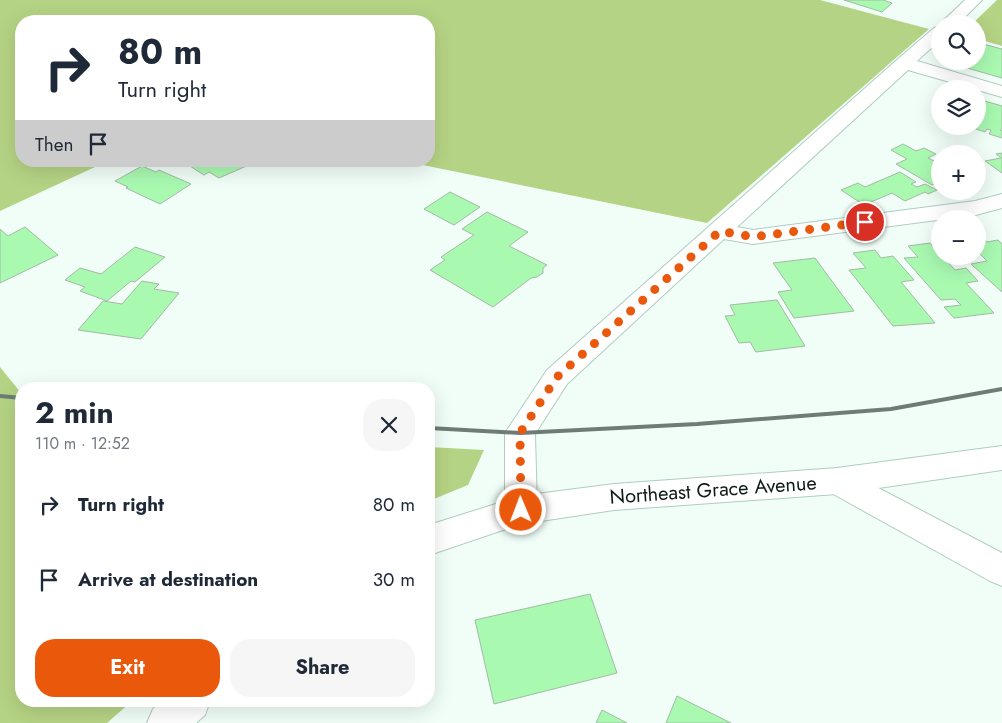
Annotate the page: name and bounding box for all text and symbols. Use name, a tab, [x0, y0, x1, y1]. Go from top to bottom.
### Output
map controls	[931, 15, 986, 265]
button: search	[931, 15, 986, 70]
text: 80 m	[118, 27, 202, 77]
icon: right	[35, 35, 100, 100]
text: Turn right	[118, 73, 206, 105]
button: layers	[931, 80, 986, 135]
icon: arrive	[84, 130, 112, 158]
text: Then	[35, 131, 74, 158]
button: +	[931, 145, 986, 200]
pin	[844, 201, 886, 243]
icon: arrive	[851, 208, 879, 236]
button: −	[931, 210, 986, 265]
text: 2 min	[35, 391, 114, 434]
button: close	[363, 399, 415, 451]
text: 110 m · 12:52	[35, 432, 130, 455]
street label: Northeast Grace Avenue	[608, 468, 818, 512]
position arrow	[494, 483, 546, 535]
icon: right	[35, 491, 63, 519]
text: Turn right	[78, 491, 164, 518]
text: 80 m	[373, 491, 415, 518]
icon: arrive	[35, 566, 63, 594]
text: Arrive at destination	[78, 566, 258, 593]
text: 30 m	[373, 566, 415, 593]
button: Exit	[35, 639, 220, 697]
button: Share	[230, 639, 415, 697]

